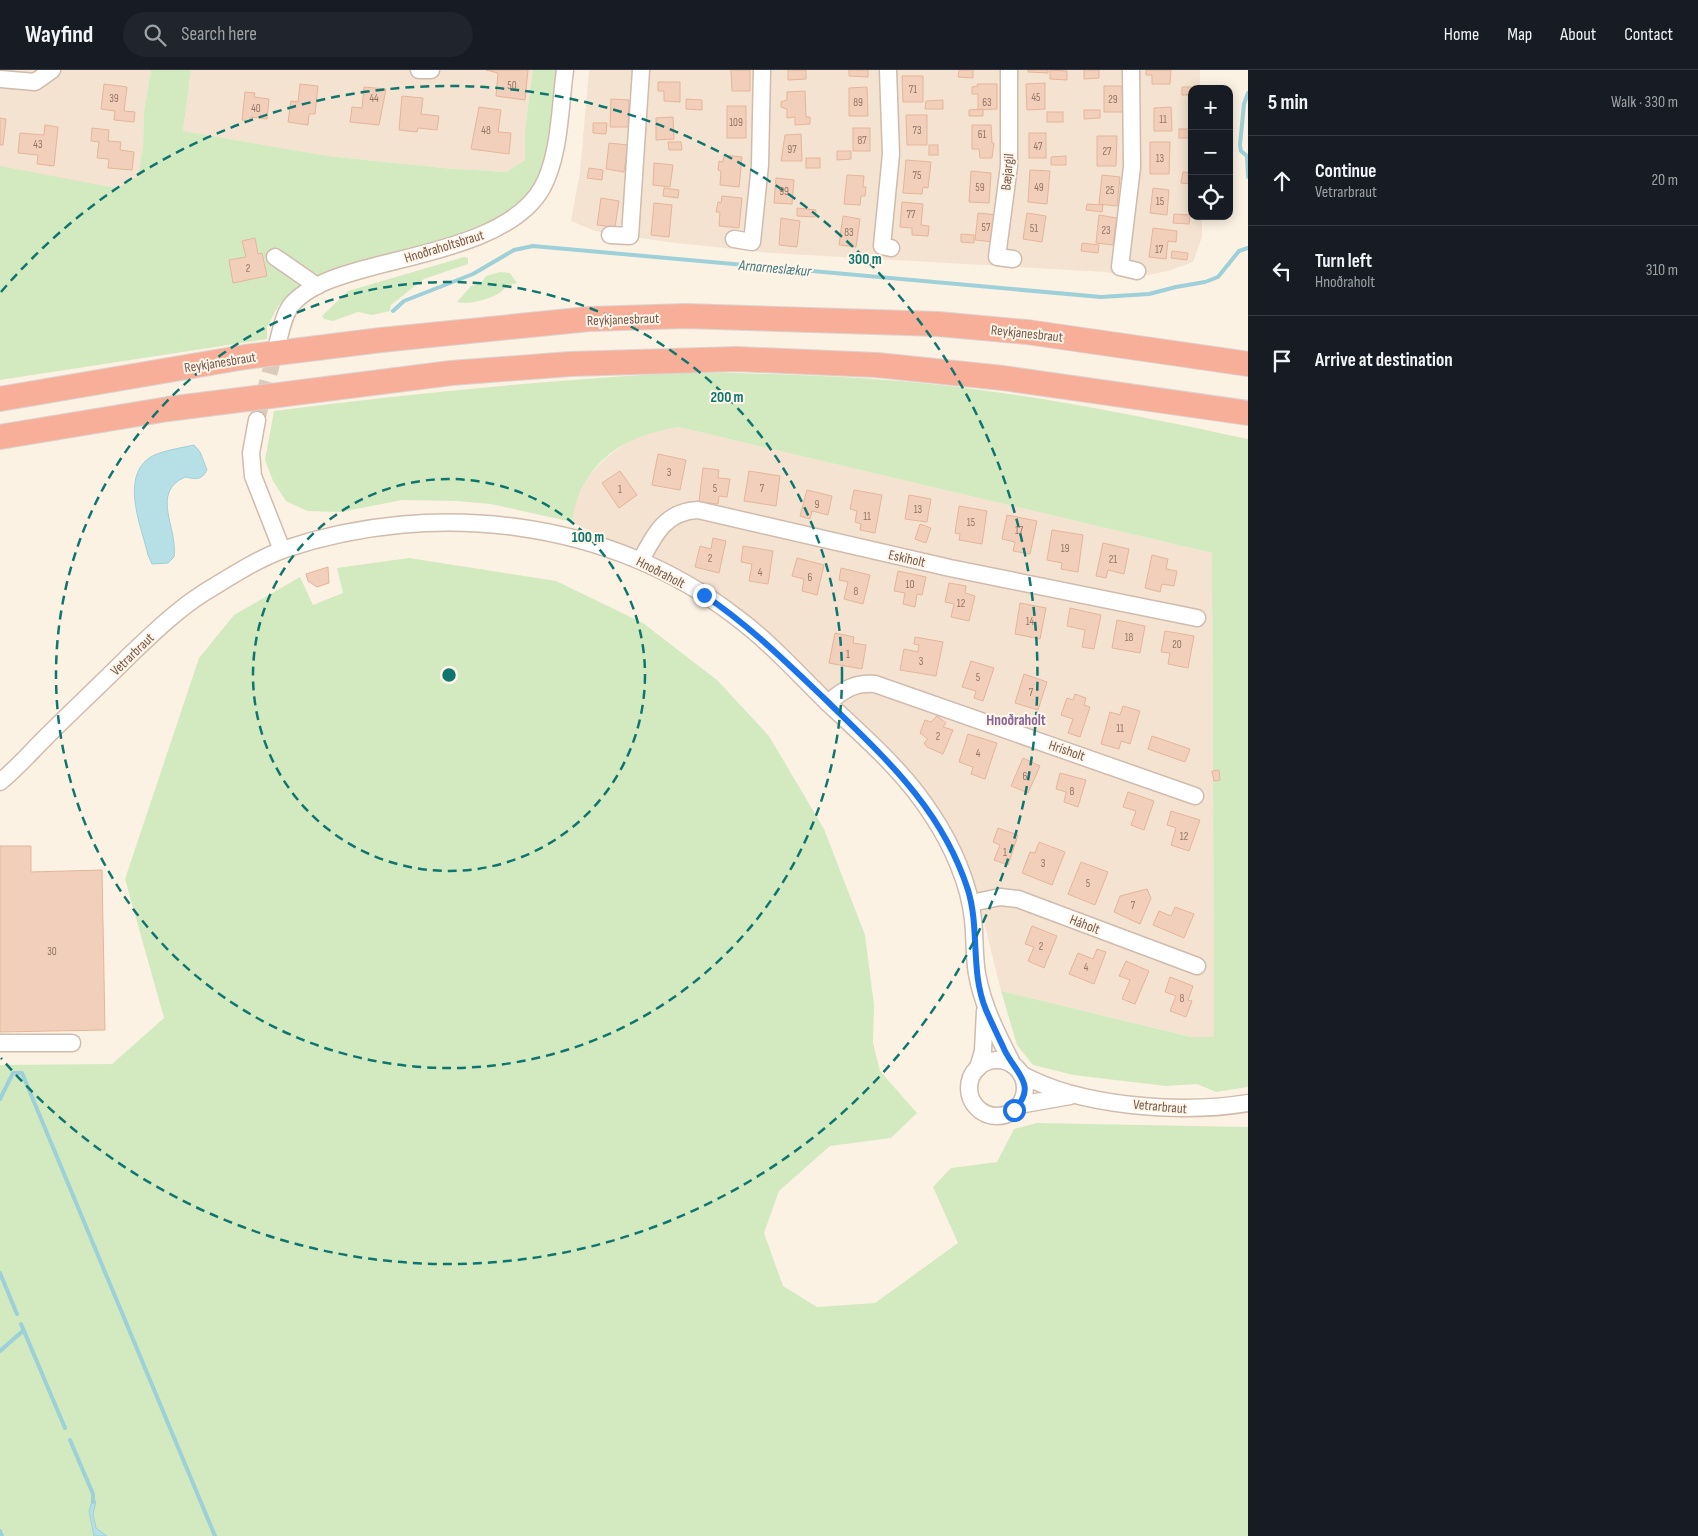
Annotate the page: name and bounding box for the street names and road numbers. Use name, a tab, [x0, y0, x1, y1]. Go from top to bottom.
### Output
street label: Bæjargil	[997, 153, 1018, 191]
street label: Hnoðraholtsbraut	[402, 226, 486, 267]
street label: Reykjanesbraut	[587, 310, 659, 329]
street label: Reykjanesbraut	[990, 321, 1064, 346]
street label: Reykjanesbraut	[183, 348, 257, 377]
street label: Eskiholt	[887, 546, 927, 571]
street label: Hnoðraholt	[633, 553, 688, 592]
street label: Vetrarbraut	[107, 629, 158, 679]
street label: Hrísholt	[1046, 736, 1087, 765]
street label: Háholt	[1067, 911, 1102, 938]
street label: Vetrarbraut	[1132, 1096, 1188, 1117]

